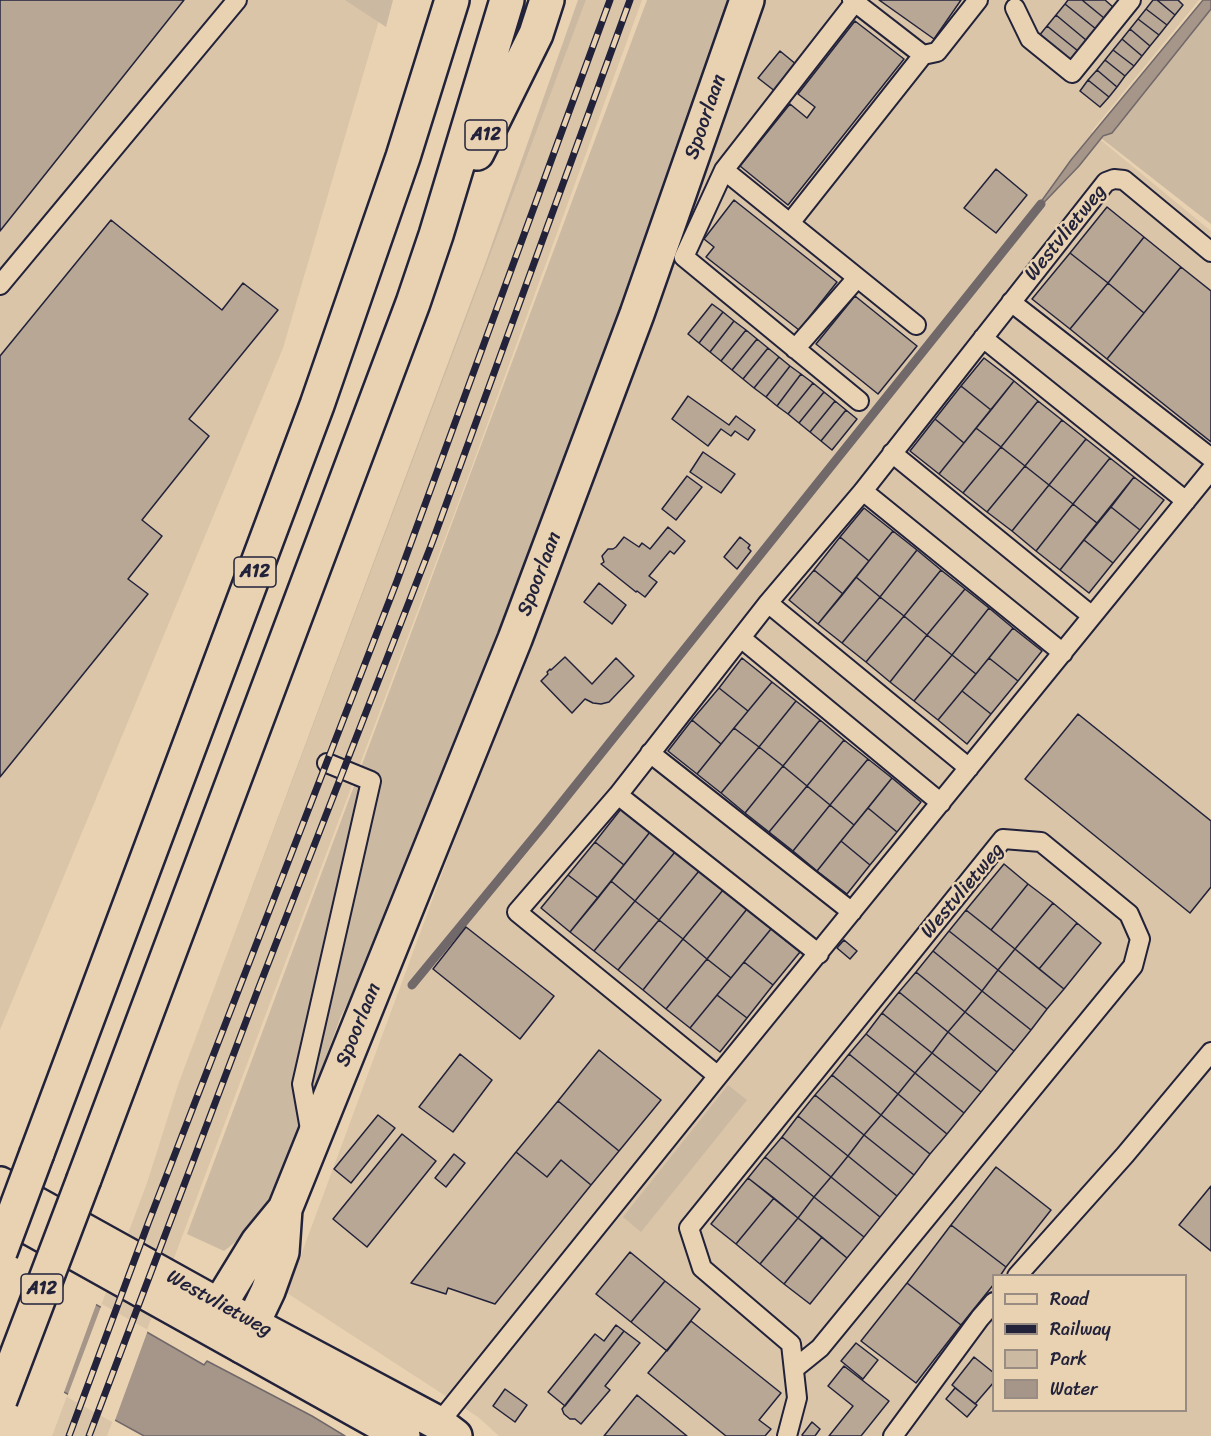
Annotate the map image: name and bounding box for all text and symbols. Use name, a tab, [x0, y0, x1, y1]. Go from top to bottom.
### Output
street label: Spoorlaan	[680, 71, 732, 163]
road number: A12	[465, 120, 507, 150]
street label: Westvlietweg	[1020, 180, 1112, 286]
street label: Spoorlaan	[513, 529, 567, 619]
road number: A12	[234, 557, 276, 587]
street label: Westvlietweg	[916, 839, 1010, 943]
street label: Spoorlaan	[331, 980, 387, 1070]
street label: Westvlietweg	[162, 1265, 276, 1343]
road number: A12	[21, 1274, 63, 1304]
legend	[992, 1274, 1187, 1412]
text: Road	[1050, 1283, 1089, 1315]
text: Railway	[1050, 1313, 1111, 1345]
text: Park	[1050, 1343, 1087, 1375]
text: Water	[1050, 1373, 1097, 1405]

